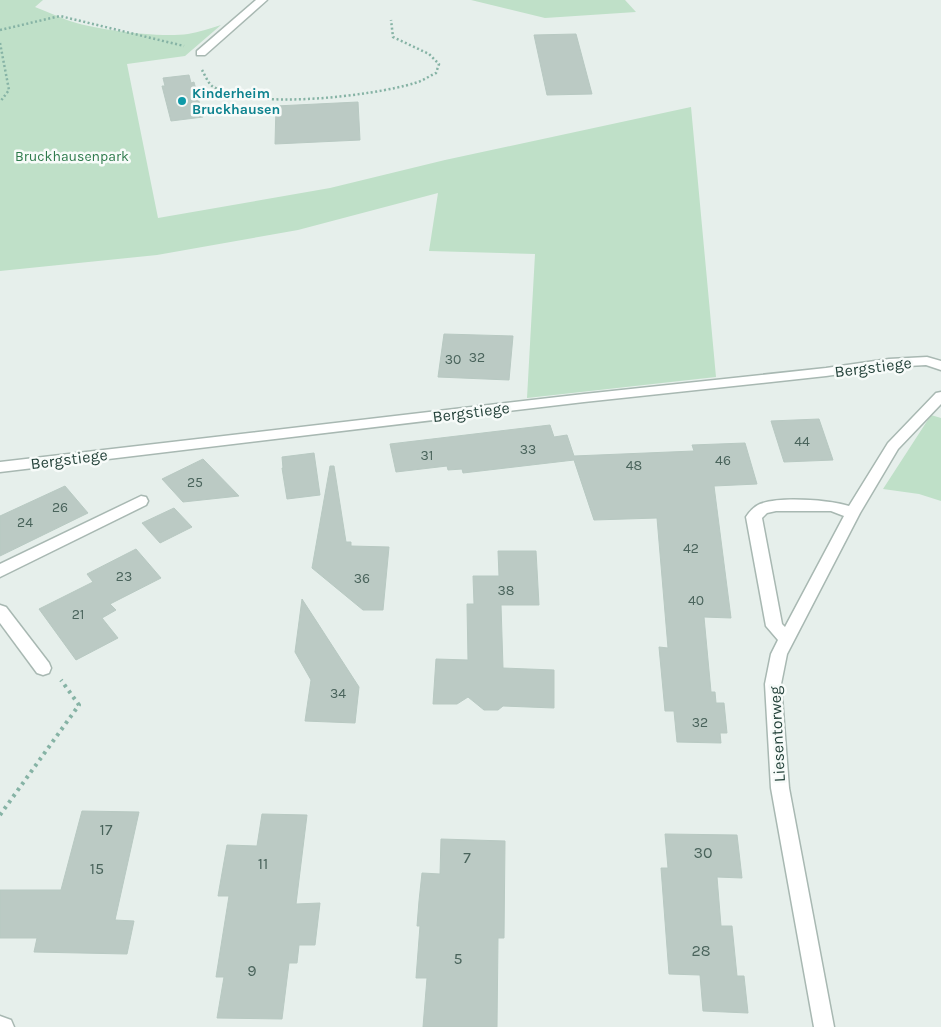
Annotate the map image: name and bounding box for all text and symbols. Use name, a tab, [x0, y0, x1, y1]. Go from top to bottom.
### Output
place label: Kinderheim Bruckhausen	[192, 85, 280, 118]
marker: Kinderheim Bruckhausen	[176, 95, 188, 107]
park label: Bruckhausenpark	[15, 148, 129, 165]
house number: 32	[469, 349, 485, 366]
house number: 30	[445, 351, 461, 368]
street label: Bergstiege	[833, 353, 913, 381]
street label: Bergstiege	[431, 398, 511, 426]
house number: 44	[794, 433, 810, 450]
house number: 33	[520, 441, 536, 458]
street label: Bergstiege	[29, 445, 109, 473]
house number: 31	[421, 447, 433, 464]
house number: 46	[715, 452, 731, 469]
house number: 48	[626, 457, 642, 474]
house number: 25	[187, 474, 203, 491]
house number: 26	[52, 499, 68, 516]
house number: 24	[17, 514, 33, 531]
house number: 42	[683, 540, 699, 557]
house number: 23	[116, 568, 132, 585]
house number: 36	[354, 570, 370, 587]
house number: 38	[498, 582, 514, 599]
house number: 40	[688, 592, 704, 609]
house number: 21	[72, 606, 84, 623]
house number: 34	[330, 685, 346, 702]
street label: Liesentorweg	[765, 685, 789, 783]
house number: 32	[692, 714, 708, 731]
house number: 17	[100, 820, 113, 839]
house number: 30	[694, 843, 712, 862]
house number: 7	[463, 848, 471, 867]
house number: 11	[258, 854, 268, 873]
house number: 15	[90, 859, 104, 878]
house number: 28	[691, 941, 711, 960]
house number: 5	[453, 949, 463, 968]
house number: 9	[247, 961, 257, 980]

